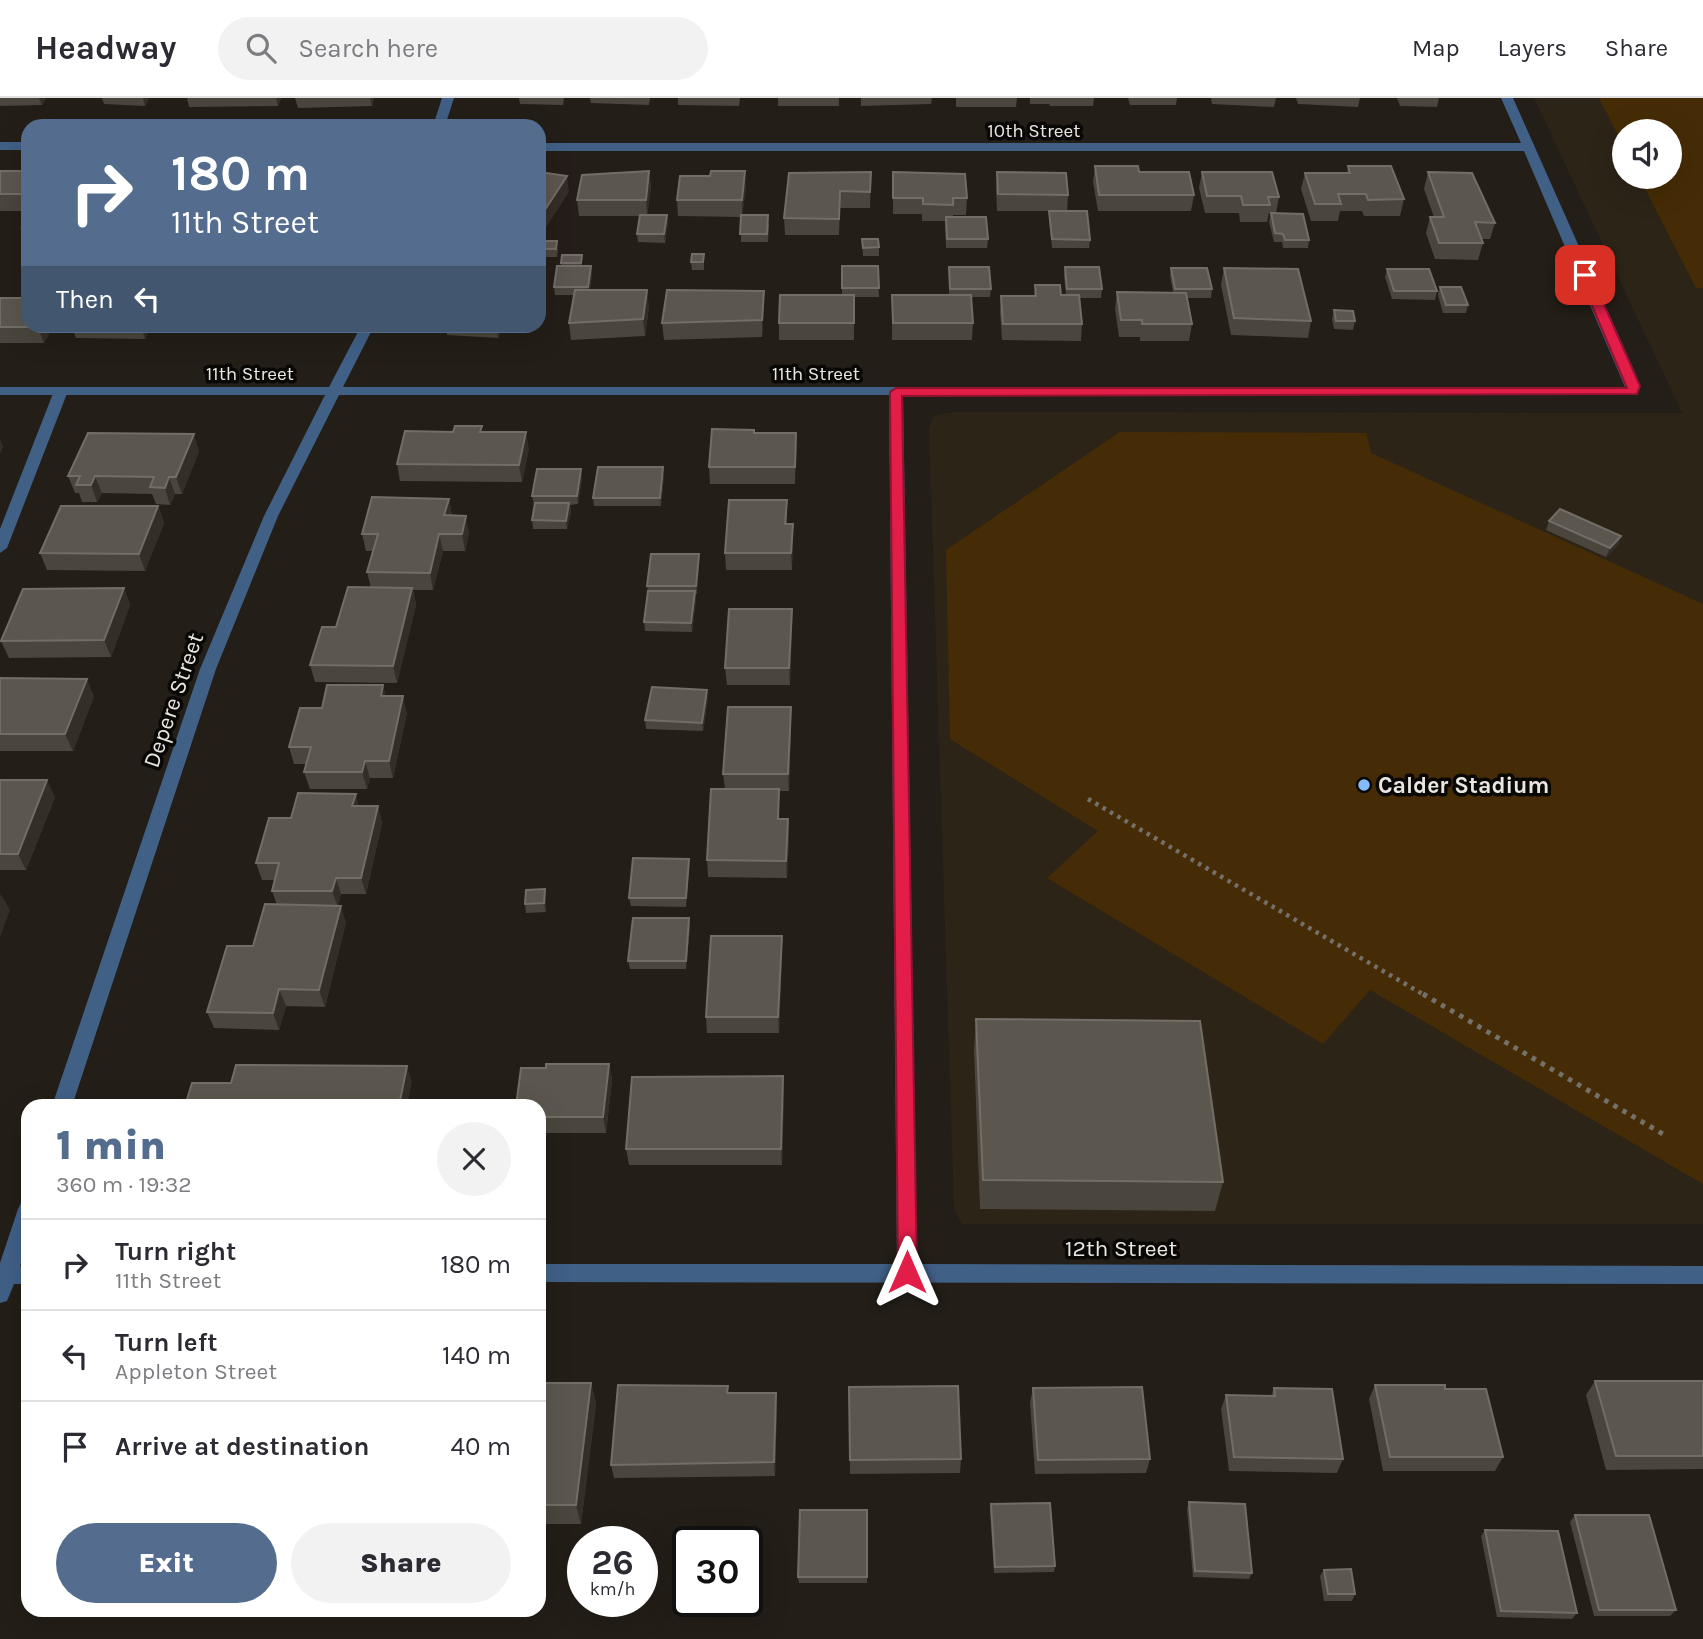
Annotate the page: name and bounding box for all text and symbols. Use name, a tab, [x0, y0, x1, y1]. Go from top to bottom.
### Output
search box	[218, 17, 708, 80]
text: Headway	[35, 29, 176, 67]
icon: search	[242, 29, 280, 67]
text: Search here	[298, 33, 438, 64]
text: Map	[1412, 34, 1460, 62]
text: Layers	[1498, 34, 1567, 62]
text: Share	[1605, 34, 1668, 62]
map controls	[1612, 119, 1682, 189]
button: sound	[1612, 119, 1682, 189]
street label: 10th Street	[988, 120, 1080, 142]
text: 180 m	[171, 145, 310, 202]
icon: right	[56, 147, 147, 238]
text: 11th Street	[171, 204, 319, 241]
pin	[1555, 245, 1615, 305]
icon: arrive	[1566, 256, 1604, 294]
icon: left	[128, 280, 166, 318]
text: Then	[56, 284, 114, 315]
street label: 11th Street	[206, 363, 294, 385]
street label: 11th Street	[772, 363, 860, 385]
street label: Depere Street	[138, 629, 209, 771]
place label: Calder Stadium	[1378, 772, 1549, 799]
marker: Calder Stadium	[1356, 777, 1372, 793]
text: 1 min	[56, 1120, 166, 1170]
button: close	[437, 1122, 511, 1196]
text: 360 m · 19:32	[56, 1171, 192, 1198]
position arrow	[870, 1235, 944, 1309]
street label: 12th Street	[1065, 1235, 1177, 1262]
text: Turn right	[115, 1236, 236, 1267]
icon: right	[56, 1246, 94, 1284]
text: 180 m	[441, 1249, 511, 1280]
text: 11th Street	[115, 1267, 221, 1294]
text: Turn left	[115, 1327, 217, 1358]
icon: left	[56, 1337, 94, 1375]
text: 140 m	[442, 1340, 511, 1371]
text: Appleton Street	[115, 1358, 277, 1385]
icon: arrive	[56, 1428, 94, 1466]
text: Arrive at destination	[115, 1431, 369, 1462]
text: 40 m	[451, 1431, 511, 1462]
button: Exit	[56, 1523, 277, 1603]
button: Share	[291, 1523, 511, 1603]
speed limit sign: 30	[672, 1526, 763, 1617]
text: 26	[591, 1542, 634, 1583]
text: km/h	[590, 1578, 635, 1600]

